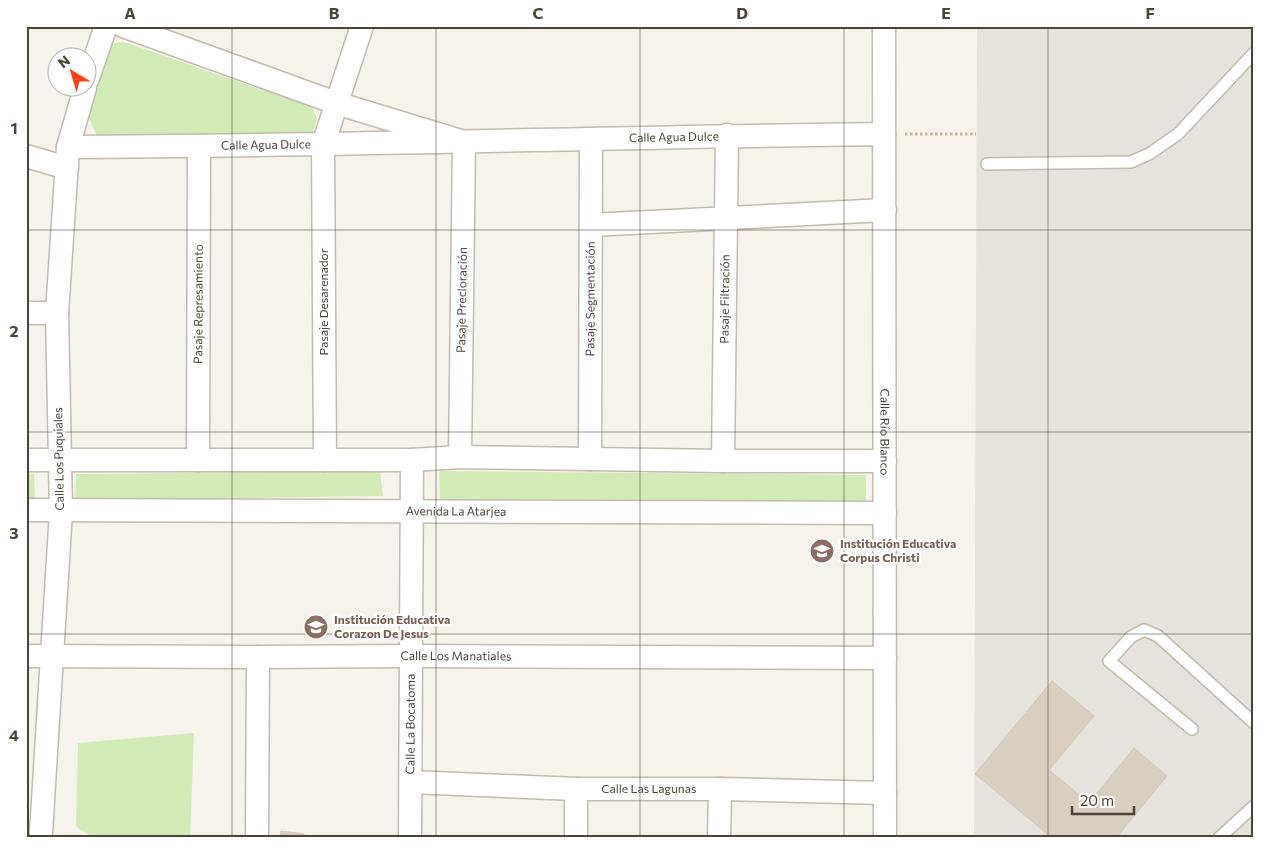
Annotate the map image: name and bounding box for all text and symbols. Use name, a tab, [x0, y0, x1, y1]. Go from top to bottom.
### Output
text: A	[124, 3, 136, 22]
text: B	[329, 3, 340, 22]
text: C	[533, 3, 544, 22]
text: D	[736, 3, 748, 22]
text: E	[941, 3, 951, 22]
text: F	[1145, 3, 1155, 22]
north arrow	[48, 48, 98, 98]
text: N	[54, 51, 73, 71]
text: 1	[10, 118, 18, 137]
street label: Calle Agua Dulce	[629, 128, 719, 144]
street label: Calle Agua Dulce	[221, 136, 311, 152]
street label: Pasaje Segmentación	[582, 241, 597, 357]
street label: Pasaje Represamiento	[190, 244, 205, 364]
street label: Pasaje Precloración	[453, 247, 469, 353]
street label: Pasaje Desarenador	[316, 248, 330, 356]
street label: Pasaje Filtración	[716, 254, 732, 344]
text: 2	[9, 321, 19, 340]
street label: Calle Río Blanco	[878, 388, 893, 476]
street label: Calle Los Puquiales	[50, 407, 66, 511]
street label: Avenida La Atarjea	[406, 503, 506, 518]
text: 3	[9, 523, 19, 542]
place label: Institución Educativa Corpus Christi	[840, 536, 956, 564]
school or university icon: Institución Educativa Corpus Christi	[809, 538, 835, 564]
place label: Institución Educativa Corazon De Jesus	[334, 612, 450, 641]
school or university icon: Institución Educativa Corazon De Jesus	[303, 614, 329, 640]
street label: Calle Los Manatiales	[400, 648, 512, 662]
street label: Calle La Bocatoma	[402, 674, 417, 774]
text: 4	[9, 725, 19, 744]
street label: Calle Las Lagunas	[601, 781, 696, 795]
scale bar	[1072, 784, 1135, 816]
text: 20 m	[1080, 791, 1114, 809]

